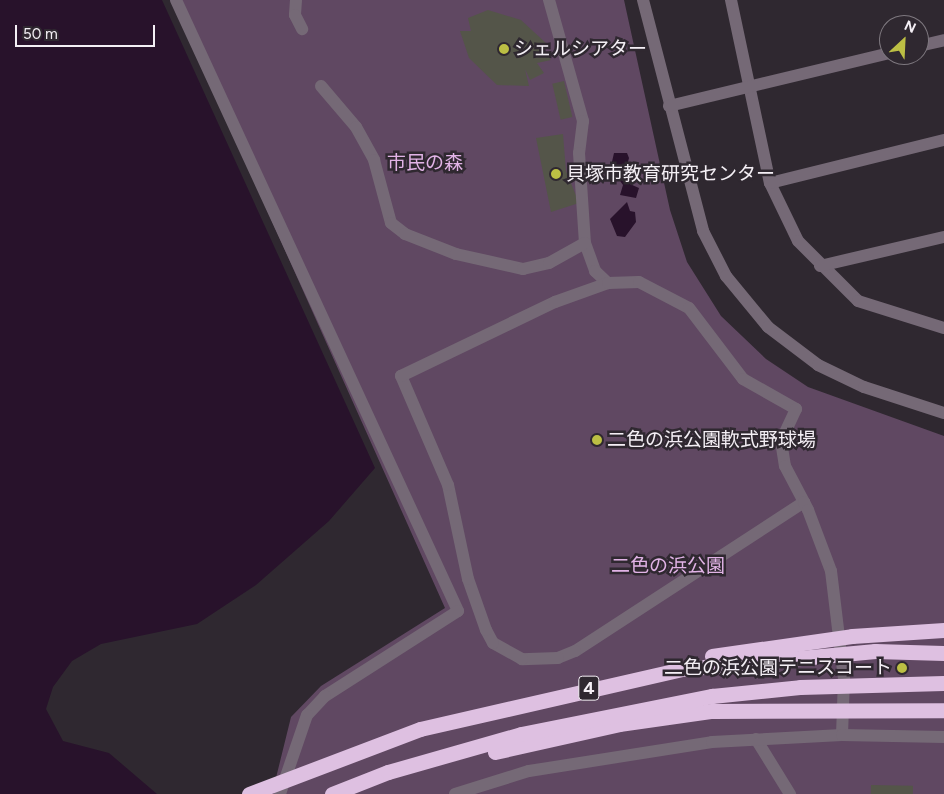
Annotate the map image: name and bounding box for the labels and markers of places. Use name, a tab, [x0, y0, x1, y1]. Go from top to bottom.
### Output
place label: シェルシアター	[514, 38, 647, 60]
marker: シェルシアター	[498, 43, 510, 55]
place label: 貝塚市教育研究センター	[566, 163, 775, 185]
marker: 貝塚市教育研究センター	[550, 168, 562, 180]
place label: 二色の浜公園軟式野球場	[607, 429, 816, 451]
marker: 二色の浜公園軟式野球場	[591, 434, 603, 446]
place label: 二色の浜公園テニスコート	[664, 657, 892, 679]
marker: 二色の浜公園テニスコート	[896, 662, 908, 674]

